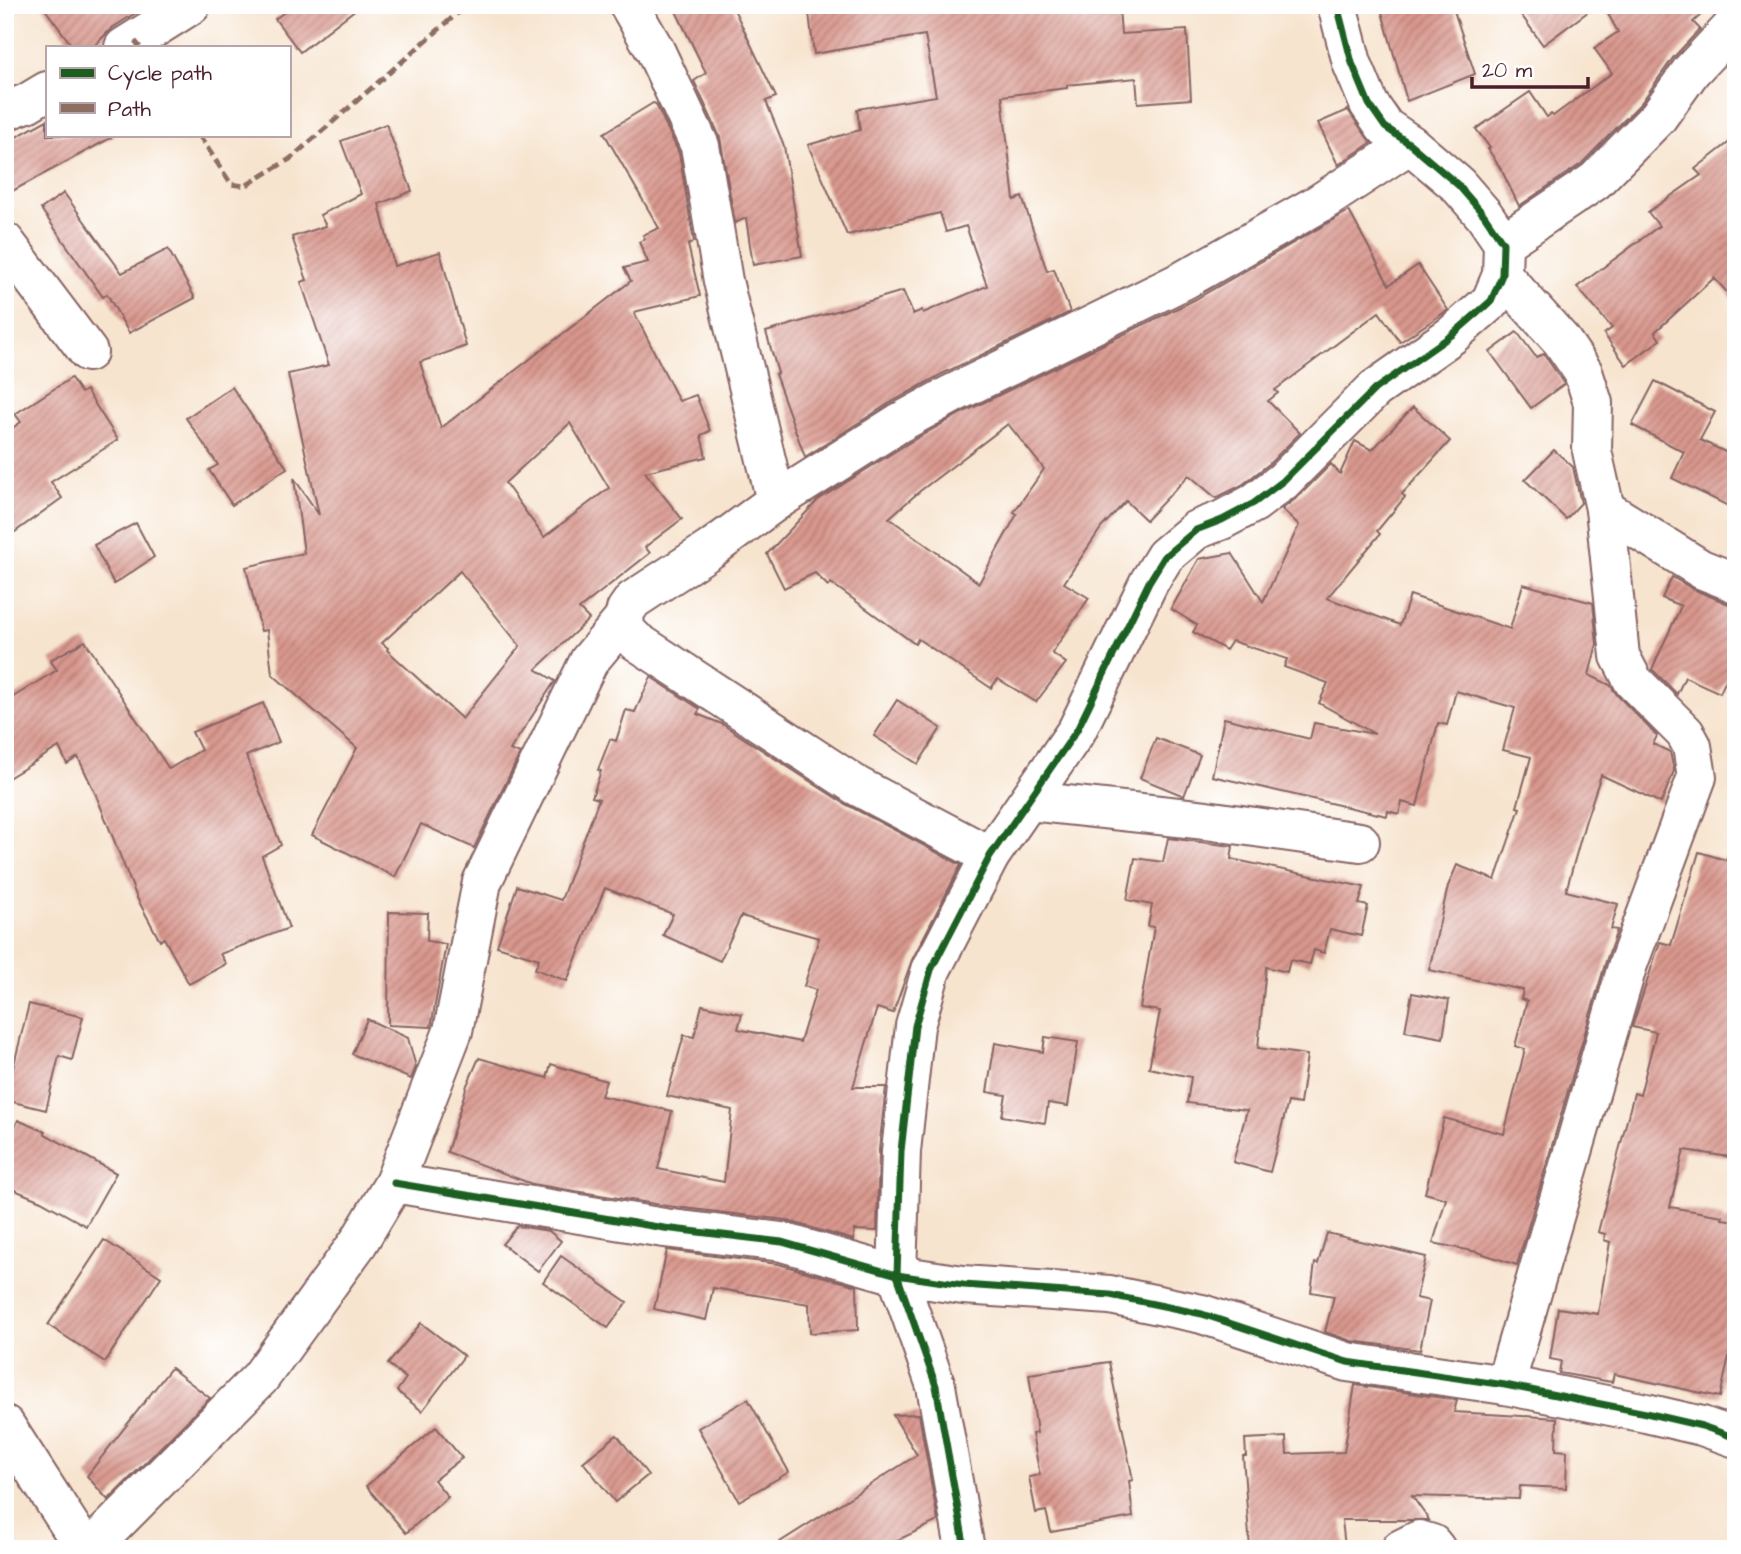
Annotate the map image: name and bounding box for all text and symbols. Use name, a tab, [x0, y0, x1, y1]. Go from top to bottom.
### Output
legend	[46, 46, 290, 136]
scale bar	[1472, 46, 1587, 90]
text: 20 m	[1482, 56, 1533, 85]
text: Cycle path	[108, 59, 213, 90]
text: Path	[108, 95, 152, 124]

